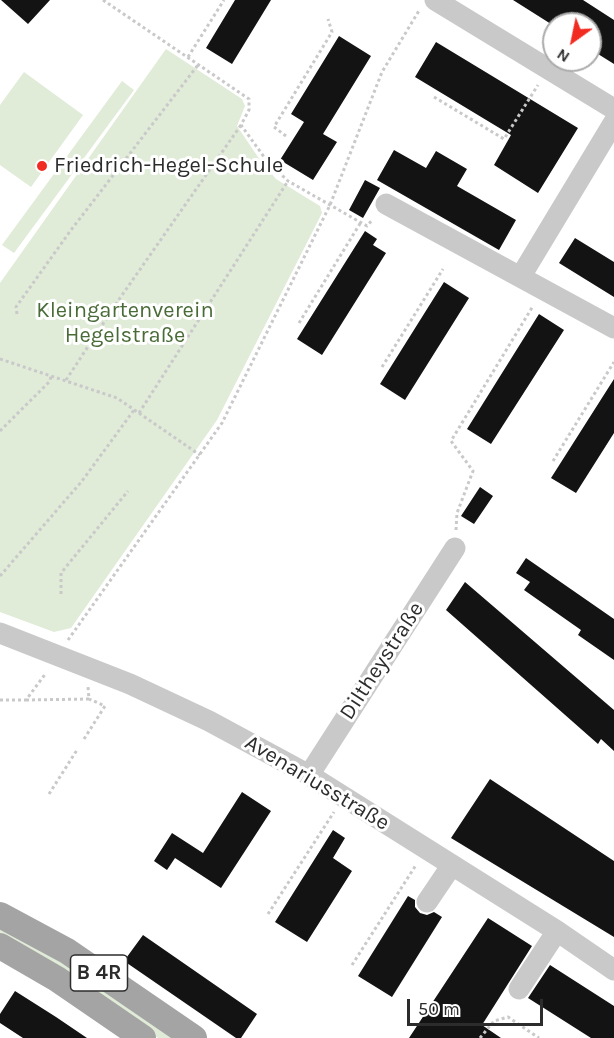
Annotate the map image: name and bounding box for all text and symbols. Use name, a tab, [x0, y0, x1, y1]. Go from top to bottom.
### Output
north arrow	[542, 12, 602, 72]
text: N	[553, 45, 573, 67]
place label: Friedrich-Hegel-Schule	[54, 153, 283, 179]
marker: Friedrich-Hegel-Schule	[35, 159, 49, 173]
park label: Kleingartenverein Hegelstraße	[36, 298, 214, 350]
street label: Diltheystraße	[334, 597, 430, 725]
street label: Avenariusstraße	[240, 729, 394, 837]
road number: B 4R	[70, 955, 128, 991]
scale bar	[410, 987, 546, 1025]
text: 50 m	[418, 998, 460, 1020]

